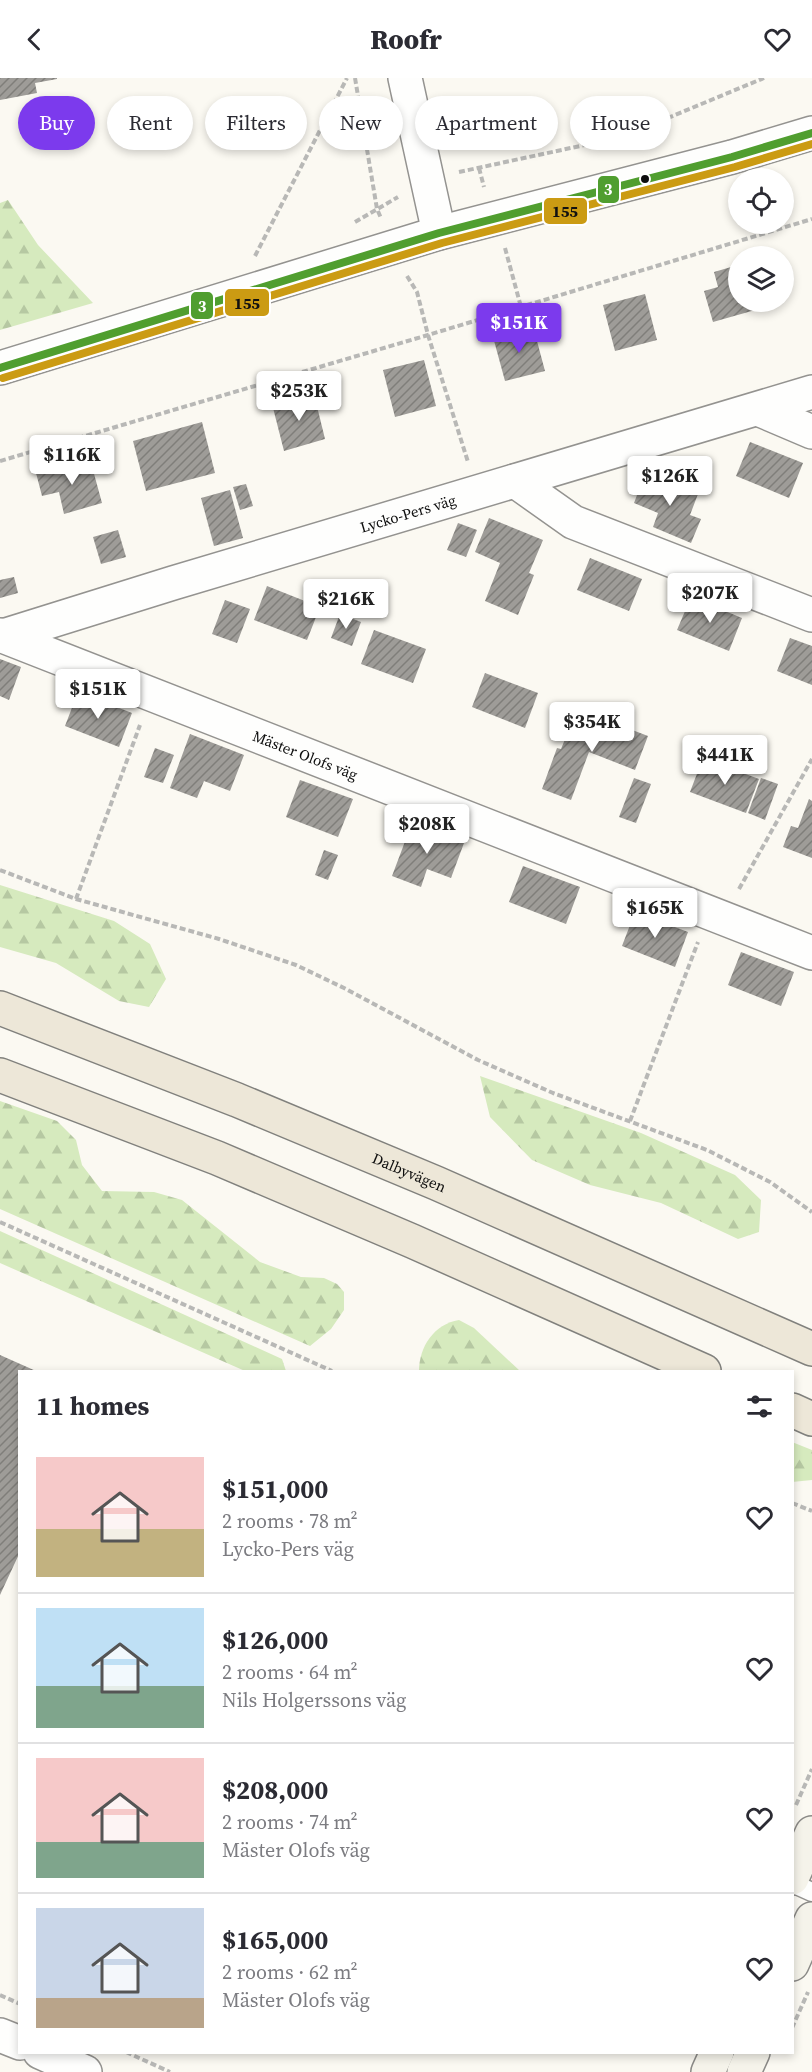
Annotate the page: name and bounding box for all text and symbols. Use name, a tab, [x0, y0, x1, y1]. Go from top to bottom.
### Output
text: Roofr	[370, 21, 442, 58]
icon: back	[18, 23, 51, 56]
icon: heart	[761, 23, 794, 56]
chip: Buy	[18, 96, 95, 150]
chip: Rent	[107, 96, 193, 150]
chip: Filters	[205, 96, 307, 150]
chip: New	[319, 96, 403, 150]
chip: Apartment	[415, 96, 558, 150]
chip: House	[570, 96, 671, 150]
map controls	[728, 168, 794, 312]
button: locate	[728, 168, 794, 234]
unlabelled marker	[639, 173, 651, 185]
line badge: 3	[597, 175, 620, 204]
text: 3	[604, 178, 613, 200]
line badge: 155	[543, 197, 588, 225]
text: 155	[552, 200, 578, 222]
button: layers	[728, 246, 794, 312]
line badge: 155	[224, 288, 270, 317]
line badge: 3	[190, 291, 214, 320]
text: 155	[234, 292, 260, 314]
text: 3	[198, 295, 207, 317]
pin: $151K	[477, 303, 561, 354]
text: $151K	[490, 308, 548, 336]
pin: $253K	[257, 371, 341, 422]
text: $253K	[270, 376, 328, 404]
pin: $116K	[30, 435, 114, 486]
text: $116K	[43, 440, 101, 468]
pin: $126K	[628, 456, 712, 507]
text: $126K	[641, 461, 699, 489]
street label: Lycko-Pers väg	[357, 489, 458, 537]
pin: $207K	[668, 573, 752, 624]
text: $207K	[681, 578, 739, 606]
pin: $216K	[304, 579, 388, 630]
text: $216K	[317, 584, 375, 612]
pin: $151K	[56, 669, 140, 720]
text: $151K	[69, 674, 127, 702]
pin: $354K	[550, 702, 634, 753]
text: $354K	[563, 707, 621, 735]
street label: Mäster Olofs väg	[250, 725, 361, 785]
pin: $441K	[683, 735, 767, 786]
text: $441K	[696, 740, 754, 768]
pin: $208K	[385, 804, 469, 855]
text: $208K	[398, 809, 456, 837]
pin: $165K	[613, 888, 697, 939]
text: $165K	[626, 893, 684, 921]
street label: Dalbyvägen	[369, 1147, 450, 1197]
text: 11 homes	[36, 1388, 149, 1424]
icon: filters	[743, 1390, 776, 1423]
text: $151,000	[222, 1471, 328, 1507]
icon: home	[84, 1481, 156, 1553]
icon: heart	[743, 1501, 776, 1534]
text: 2 rooms · 78 m²	[222, 1507, 358, 1535]
text: Lycko-Pers väg	[222, 1535, 354, 1563]
text: $126,000	[222, 1622, 328, 1658]
icon: home	[84, 1632, 156, 1704]
icon: heart	[743, 1652, 776, 1685]
text: 2 rooms · 64 m²	[222, 1658, 358, 1686]
text: Nils Holgerssons väg	[222, 1686, 406, 1714]
text: $208,000	[222, 1772, 328, 1808]
icon: home	[84, 1782, 156, 1854]
icon: heart	[743, 1802, 776, 1835]
text: 2 rooms · 74 m²	[222, 1808, 358, 1836]
text: Mäster Olofs väg	[222, 1836, 370, 1864]
text: $165,000	[222, 1922, 328, 1958]
icon: home	[84, 1932, 156, 2004]
icon: heart	[743, 1952, 776, 1985]
text: 2 rooms · 62 m²	[222, 1958, 358, 1986]
text: Mäster Olofs väg	[222, 1986, 370, 2014]

